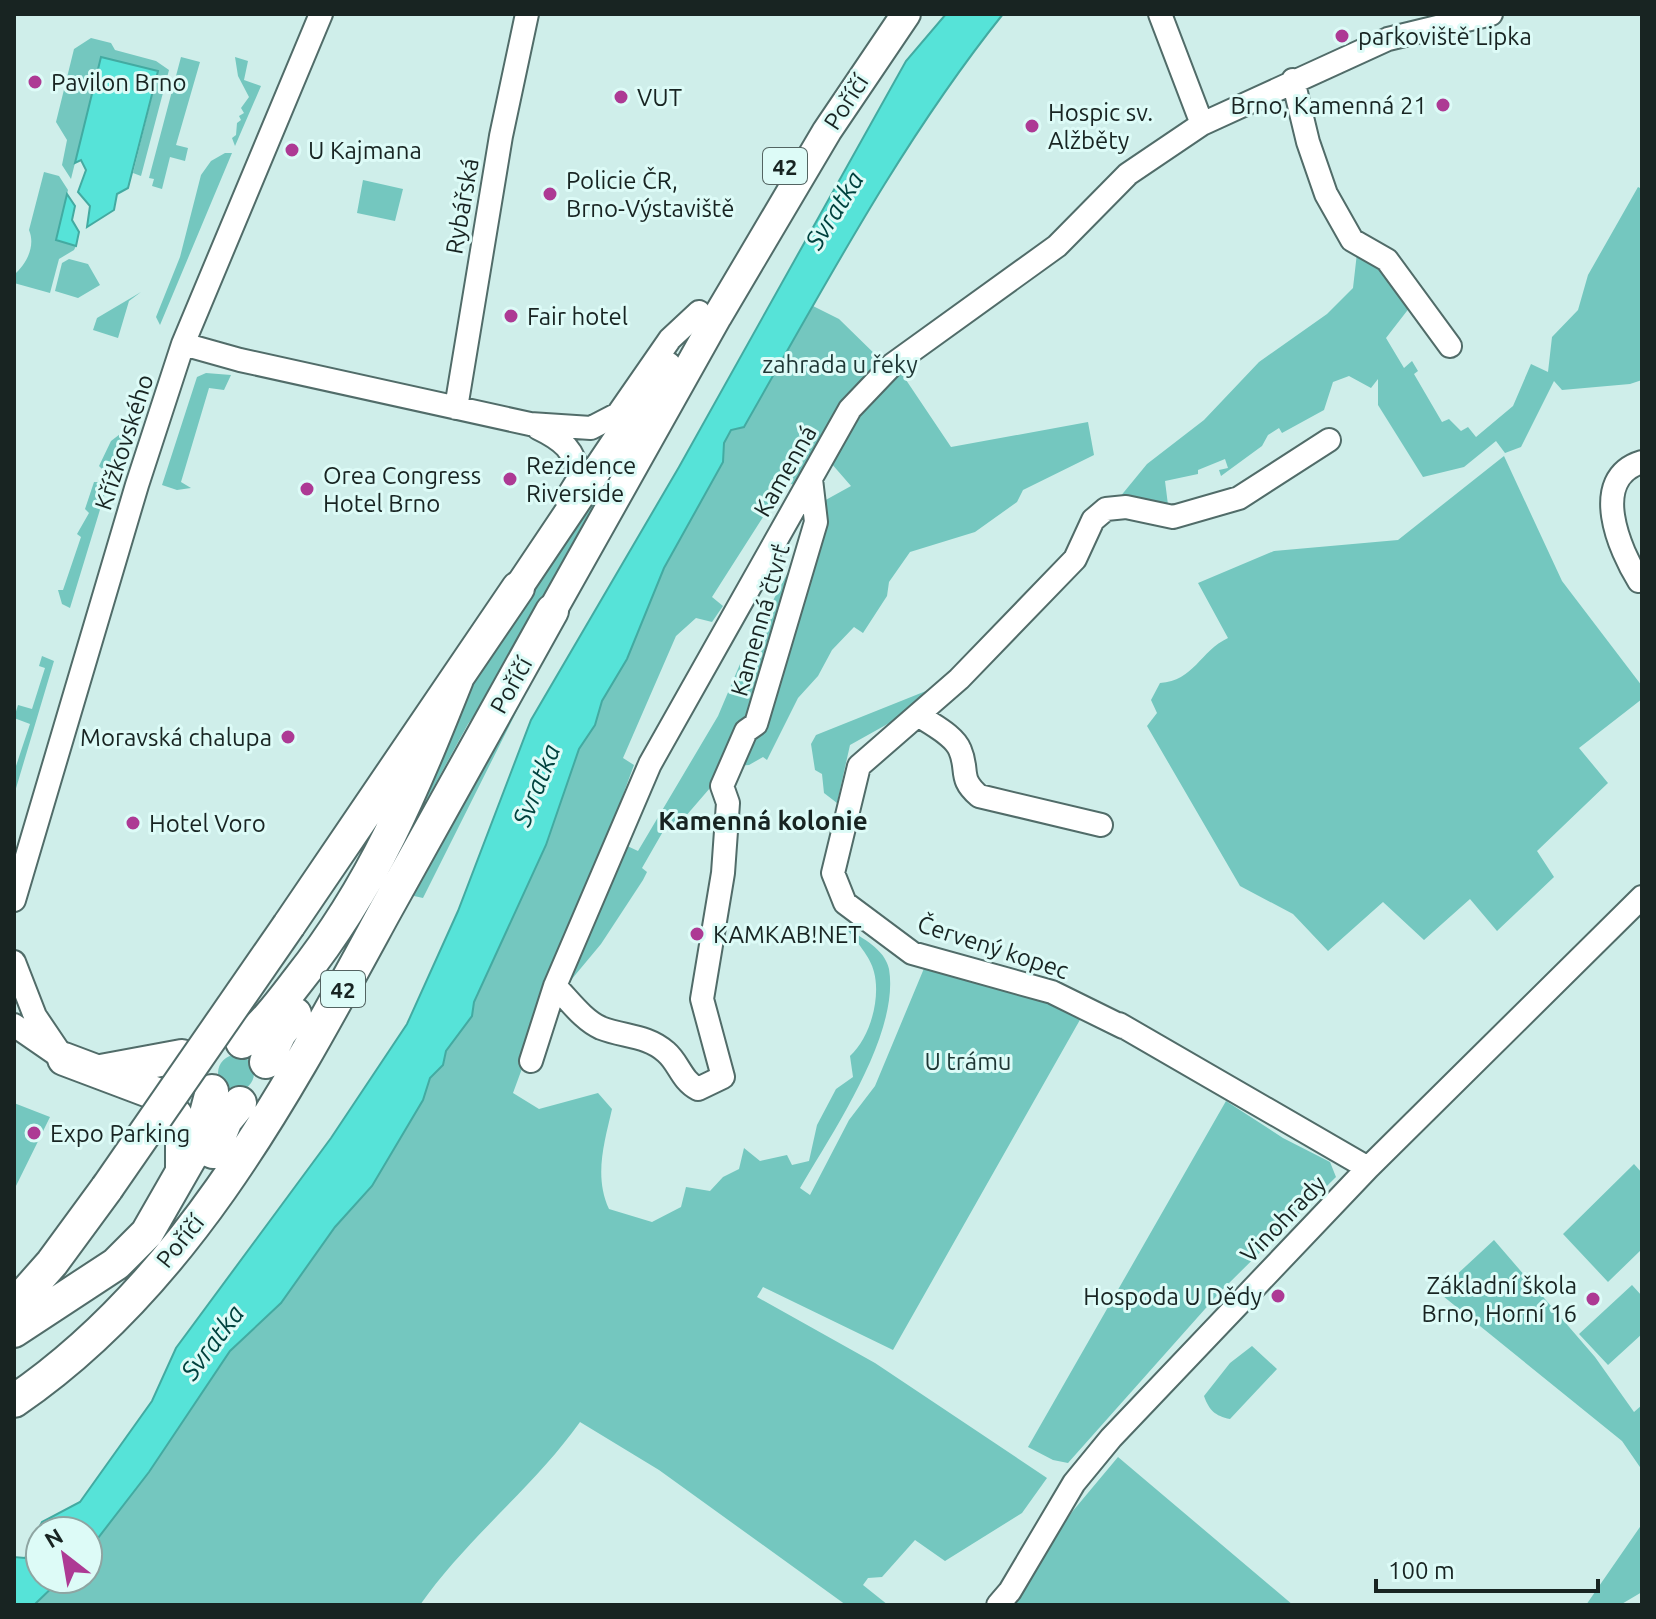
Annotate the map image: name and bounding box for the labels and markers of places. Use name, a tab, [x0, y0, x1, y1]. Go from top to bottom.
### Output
place label: parkoviště Lipka	[1358, 23, 1532, 50]
marker: parkoviště Lipka	[1333, 27, 1351, 45]
place label: Pavilon Brno	[51, 69, 187, 96]
marker: Pavilon Brno	[26, 73, 44, 91]
place label: VUT	[637, 84, 682, 111]
marker: VUT	[612, 88, 630, 106]
place label: Brno, Kamenná 21	[1230, 92, 1427, 119]
marker: Brno, Kamenná 21	[1434, 96, 1452, 114]
place label: Hospic sv. Alžběty	[1048, 99, 1153, 154]
marker: Hospic sv. Alžběty	[1023, 117, 1041, 135]
place label: U Kajmana	[308, 137, 422, 164]
marker: U Kajmana	[283, 141, 301, 159]
place label: Policie ČR, Brno-Výstaviště	[566, 166, 734, 222]
marker: Policie ČR, Brno-Výstaviště	[541, 185, 559, 203]
place label: Fair hotel	[527, 303, 628, 330]
marker: Fair hotel	[502, 307, 520, 325]
place label: Rezidence Riverside	[526, 452, 636, 507]
place label: Orea Congress Hotel Brno	[323, 462, 481, 517]
marker: Rezidence Riverside	[501, 470, 519, 488]
marker: Orea Congress Hotel Brno	[298, 480, 316, 498]
place label: Moravská chalupa	[80, 724, 272, 751]
marker: Moravská chalupa	[279, 728, 297, 746]
place label: Hotel Voro	[149, 810, 266, 837]
marker: Hotel Voro	[124, 814, 142, 832]
place label: KAMKAB!NET	[713, 921, 862, 948]
marker: KAMKAB!NET	[688, 925, 706, 943]
place label: Expo Parking	[50, 1120, 190, 1147]
marker: Expo Parking	[25, 1124, 43, 1142]
place label: Základní škola Brno, Horní 16	[1422, 1272, 1577, 1327]
place label: Hospoda U Dědy	[1083, 1283, 1262, 1310]
marker: Hospoda U Dědy	[1269, 1287, 1287, 1305]
marker: Základní škola Brno, Horní 16	[1584, 1290, 1602, 1308]

